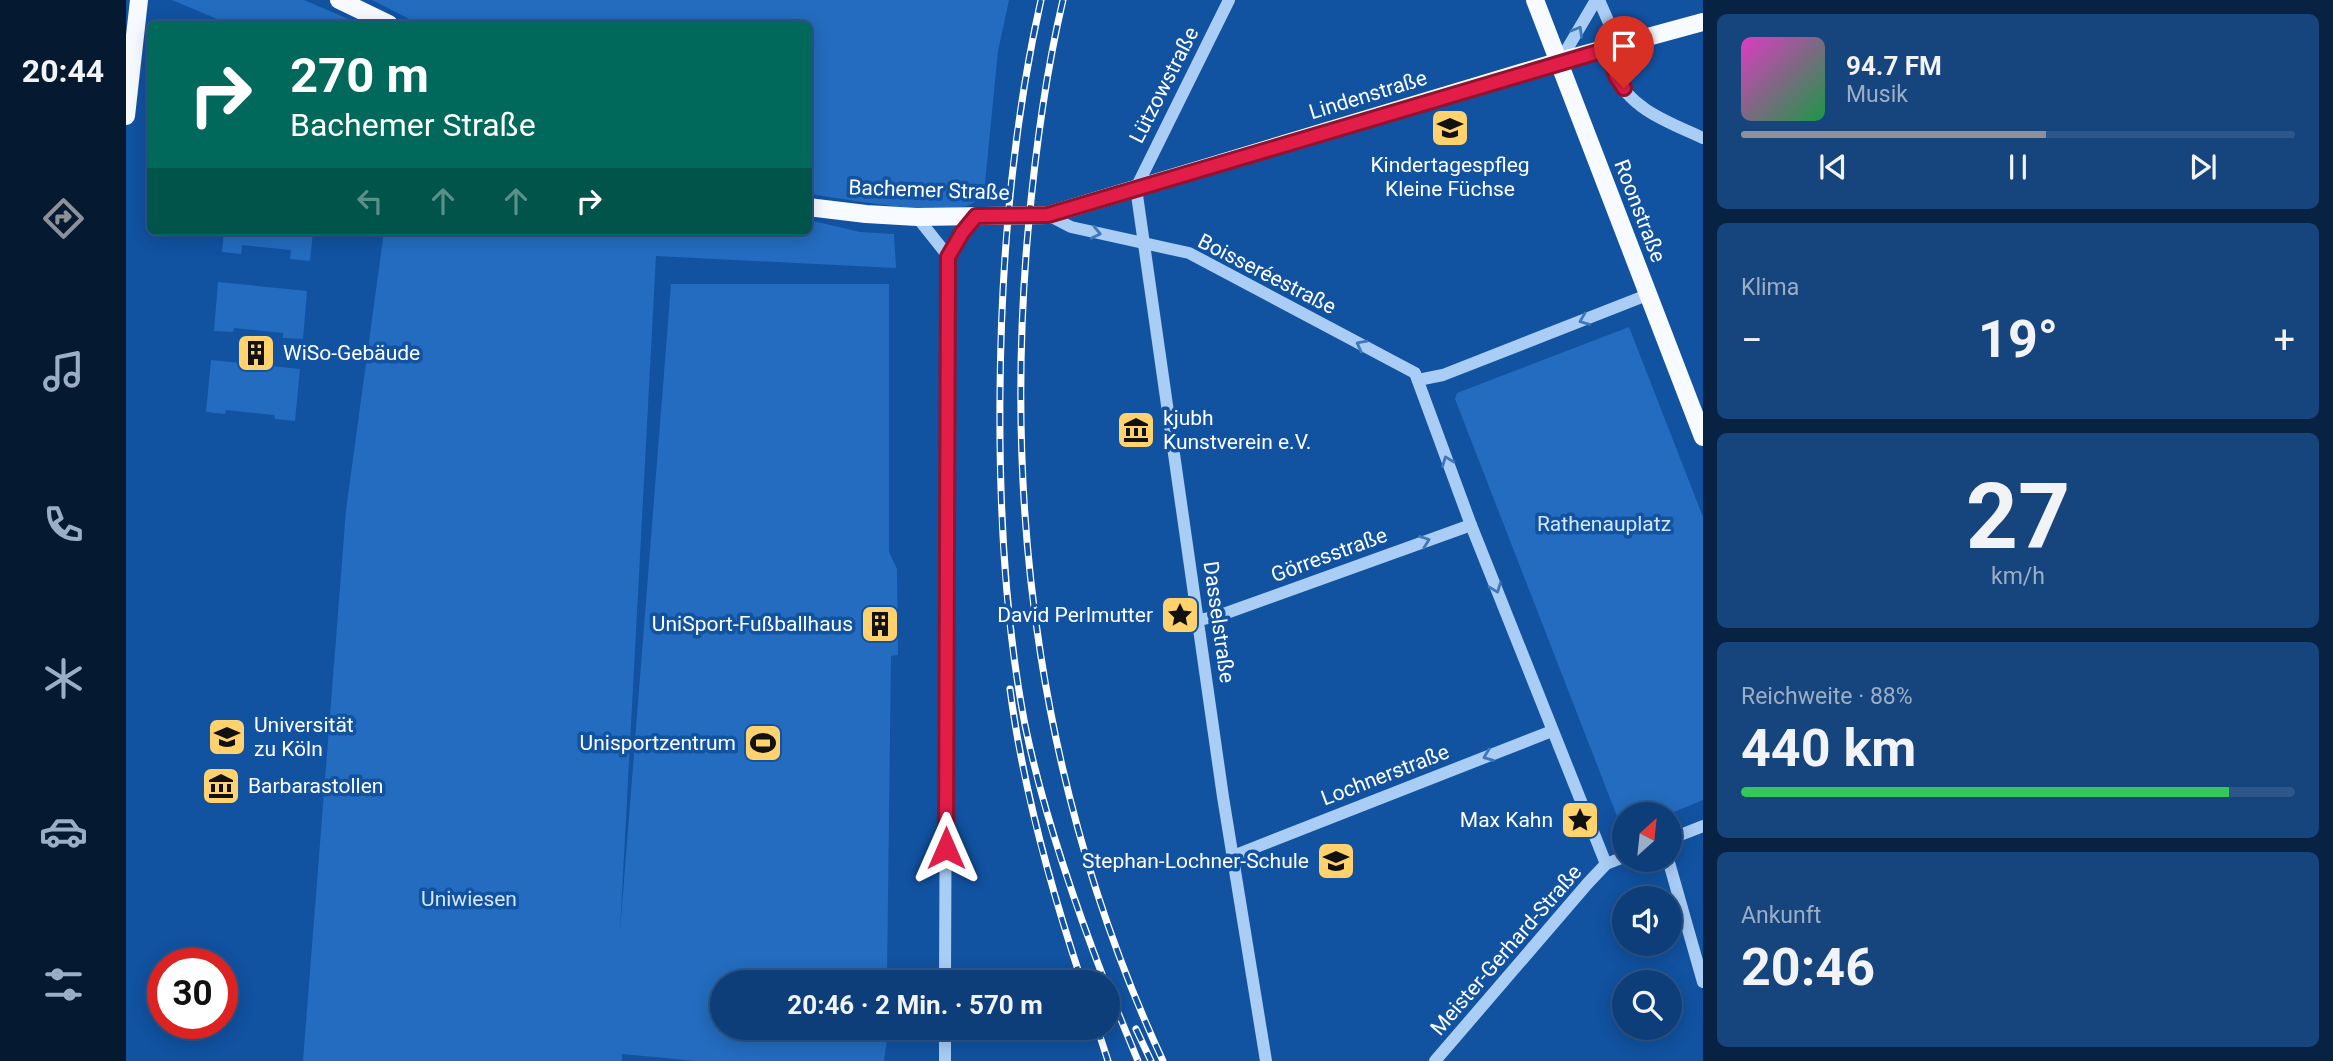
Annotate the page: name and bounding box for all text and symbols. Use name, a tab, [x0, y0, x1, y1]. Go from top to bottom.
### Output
pin	[1594, 16, 1654, 88]
street label: Lützowstraße	[1125, 23, 1203, 147]
one-way arrow	[1570, 25, 1583, 38]
icon: arrive	[1605, 27, 1643, 65]
text: 270 m	[290, 47, 429, 104]
icon: right	[175, 49, 266, 140]
text: 94.7 FM	[1846, 51, 1942, 81]
text: 20:44	[22, 52, 104, 90]
street label: Lindenstraße	[1306, 66, 1430, 124]
text: Musik	[1846, 81, 1908, 108]
text: Bachemer Straße	[290, 106, 536, 144]
school or university icon: Kindertagespfleg Kleine Füchse	[1429, 107, 1471, 149]
icon: previous	[1814, 148, 1852, 186]
icon: pause	[1999, 148, 2037, 186]
icon: next	[2184, 148, 2222, 186]
place label: Kindertagespfleg Kleine Füchse	[1370, 153, 1530, 201]
street label: Roonstraße	[1609, 156, 1671, 266]
street label: Bachemer Straße	[848, 175, 1010, 205]
icon: left	[351, 182, 389, 220]
icon: ahead	[424, 182, 462, 220]
icon: ahead	[497, 182, 535, 220]
icon: right	[570, 182, 608, 220]
icon: directions	[39, 194, 88, 243]
one-way arrow	[1089, 225, 1101, 239]
street label: Boisseréestraße	[1194, 229, 1340, 319]
text: Klima	[1741, 274, 1799, 301]
text: 19°	[1978, 309, 2058, 370]
one-way arrow	[1579, 312, 1591, 326]
text: −	[1741, 318, 1763, 362]
text: +	[2273, 318, 2295, 362]
building icon: WiSo-Gebäude	[235, 332, 277, 374]
one-way arrow	[1356, 339, 1369, 353]
place label: WiSo-Gebäude	[283, 341, 420, 365]
icon: music	[39, 347, 88, 396]
place label: kjubh Kunstverein e.V.	[1163, 406, 1311, 454]
museum icon: kjubh Kunstverein e.V.	[1115, 409, 1157, 451]
one-way arrow	[1441, 455, 1455, 467]
text: 27	[1966, 464, 2070, 570]
icon: phone	[39, 500, 88, 549]
park label: Rathenauplatz	[1537, 512, 1671, 536]
street label: Görresstraße	[1268, 523, 1390, 587]
one-way arrow	[1419, 535, 1431, 549]
street label: Dasselstraße	[1199, 560, 1239, 684]
text: km/h	[1991, 563, 2045, 590]
one-way arrow	[1488, 582, 1502, 594]
place icon: David Perlmutter	[1159, 594, 1201, 636]
building icon: UniSport-Fußballhaus	[859, 603, 901, 645]
place label: David Perlmutter	[997, 603, 1153, 627]
place label: UniSport-Fußballhaus	[652, 612, 853, 636]
icon: climate	[39, 654, 88, 703]
text: Reichweite · 88%	[1741, 683, 1913, 710]
place label: Universität zu Köln	[254, 713, 354, 761]
school or university icon: Universität zu Köln	[206, 716, 248, 758]
text: 440 km	[1741, 718, 1916, 779]
sports icon: Unisportzentrum	[742, 722, 784, 764]
place label: Unisportzentrum	[580, 731, 736, 755]
street label: Lochnerstraße	[1318, 740, 1452, 810]
one-way arrow	[1483, 747, 1495, 761]
museum icon: Barbarastollen	[200, 765, 242, 807]
place label: Barbarastollen	[248, 774, 383, 798]
place icon: Max Kahn	[1559, 799, 1601, 841]
north arrow	[1612, 802, 1682, 872]
map controls	[1612, 802, 1682, 1040]
icon: car	[39, 807, 88, 856]
place label: Max Kahn	[1460, 808, 1553, 832]
position arrow	[909, 811, 983, 885]
school or university icon: Stephan-Lochner-Schule	[1315, 840, 1357, 882]
place label: Stephan-Lochner-Schule	[1082, 849, 1309, 873]
street label: Meister-Gerhard-Straße	[1426, 860, 1586, 1040]
button: sound	[1612, 886, 1682, 956]
park label: Uniwiesen	[421, 887, 517, 911]
text: Ankunft	[1741, 902, 1821, 929]
text: 20:46	[1741, 937, 1875, 998]
speed limit sign: 30	[147, 948, 238, 1039]
icon: filters	[39, 960, 88, 1009]
button: search	[1612, 970, 1682, 1040]
text: 20:46 · 2 Min. · 570 m	[787, 990, 1043, 1020]

